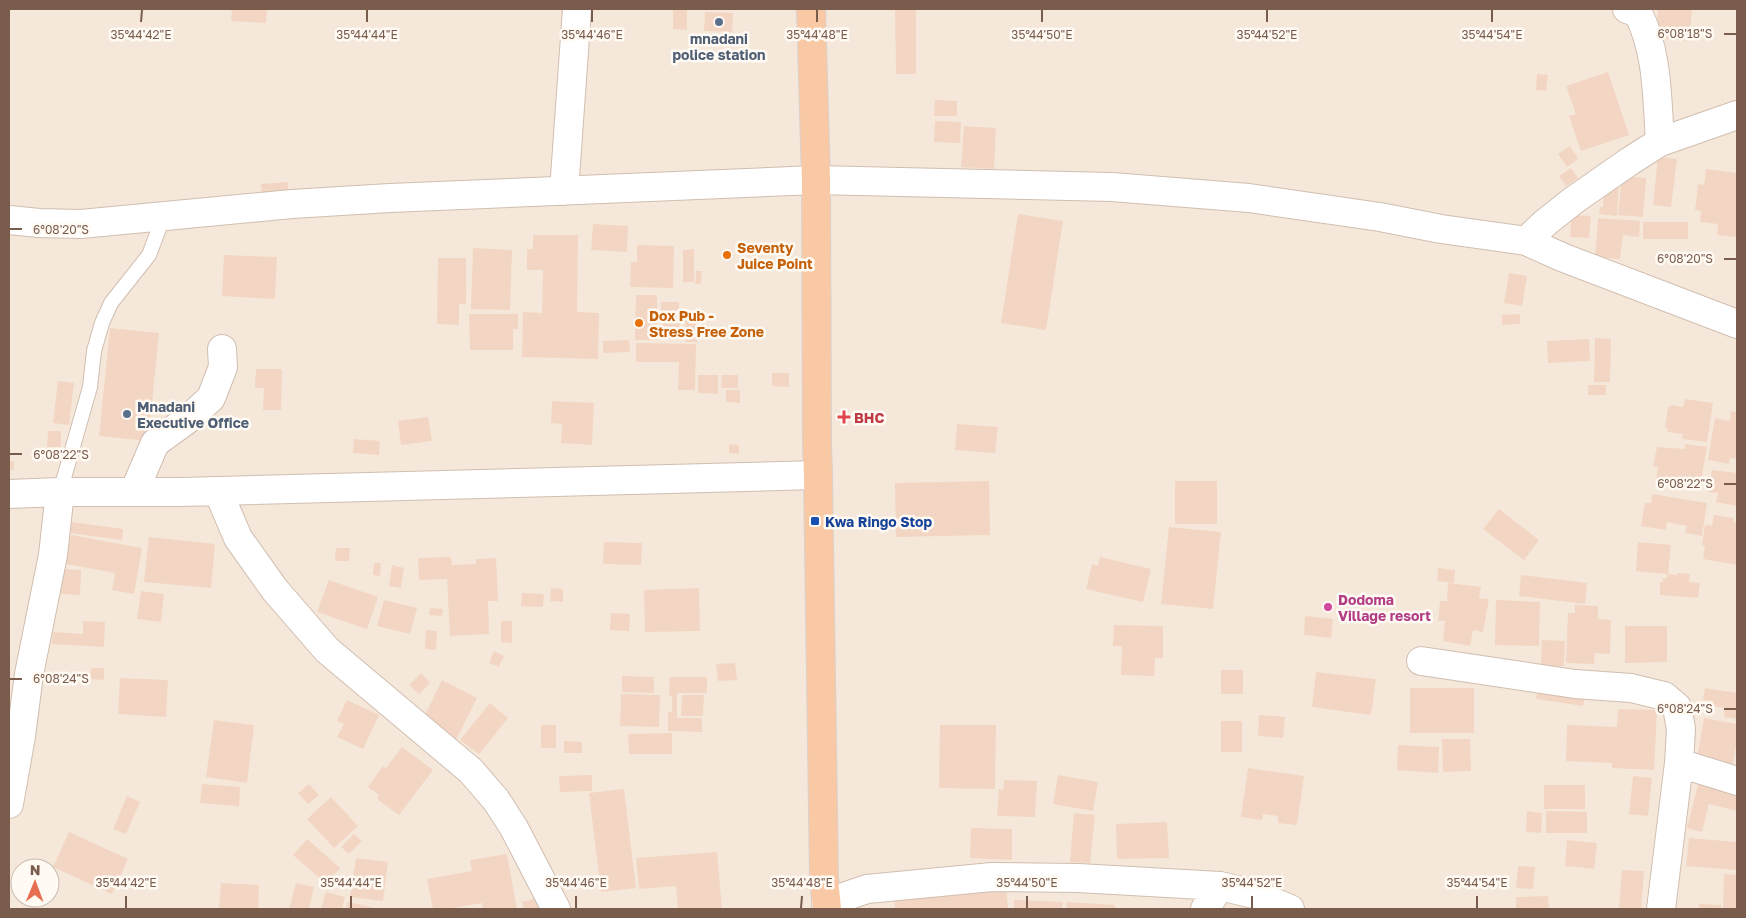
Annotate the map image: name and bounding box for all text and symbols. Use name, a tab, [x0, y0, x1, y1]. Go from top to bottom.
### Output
marker: mnadani police station	[713, 16, 725, 28]
text: 6°08'18"S	[1658, 26, 1713, 41]
text: 35°44'42"E	[110, 27, 172, 42]
text: 35°44'44"E	[336, 27, 398, 42]
text: 35°44'46"E	[561, 27, 623, 42]
text: 35°44'48"E	[786, 27, 848, 42]
text: 35°44'50"E	[1011, 27, 1073, 42]
text: 35°44'52"E	[1237, 27, 1297, 42]
text: 35°44'54"E	[1461, 27, 1523, 42]
place label: mnadani police station	[672, 30, 766, 63]
text: 6°08'20"S	[33, 222, 89, 237]
place label: Seventy Juice Point	[737, 239, 813, 272]
marker: Seventy Juice Point	[721, 249, 733, 261]
text: 6°08'20"S	[1657, 251, 1713, 266]
place label: Dox Pub - Stress Free Zone	[649, 307, 764, 340]
marker: Dox Pub - Stress Free Zone	[633, 317, 645, 329]
place label: Mnadani Executive Office	[137, 398, 249, 431]
marker: Mnadani Executive Office	[121, 408, 133, 420]
place label: BHC	[854, 409, 885, 426]
marker: BHC	[838, 411, 850, 423]
text: 6°08'22"S	[33, 447, 89, 462]
text: 6°08'22"S	[1657, 476, 1713, 491]
place label: Kwa Ringo Stop	[825, 513, 932, 530]
marker: Kwa Ringo Stop	[809, 515, 821, 527]
place label: Dodoma Village resort	[1338, 591, 1431, 624]
marker: Dodoma Village resort	[1322, 601, 1334, 613]
text: 6°08'24"S	[33, 671, 89, 686]
text: 6°08'24"S	[1657, 701, 1713, 716]
north arrow	[10, 858, 60, 908]
text: N	[30, 861, 41, 878]
text: 35°44'42"E	[95, 875, 157, 890]
text: 35°44'44"E	[320, 875, 382, 890]
text: 35°44'46"E	[545, 875, 607, 890]
text: 35°44'48"E	[771, 875, 833, 890]
text: 35°44'50"E	[996, 875, 1058, 890]
text: 35°44'52"E	[1222, 875, 1282, 890]
text: 35°44'54"E	[1446, 875, 1508, 890]

